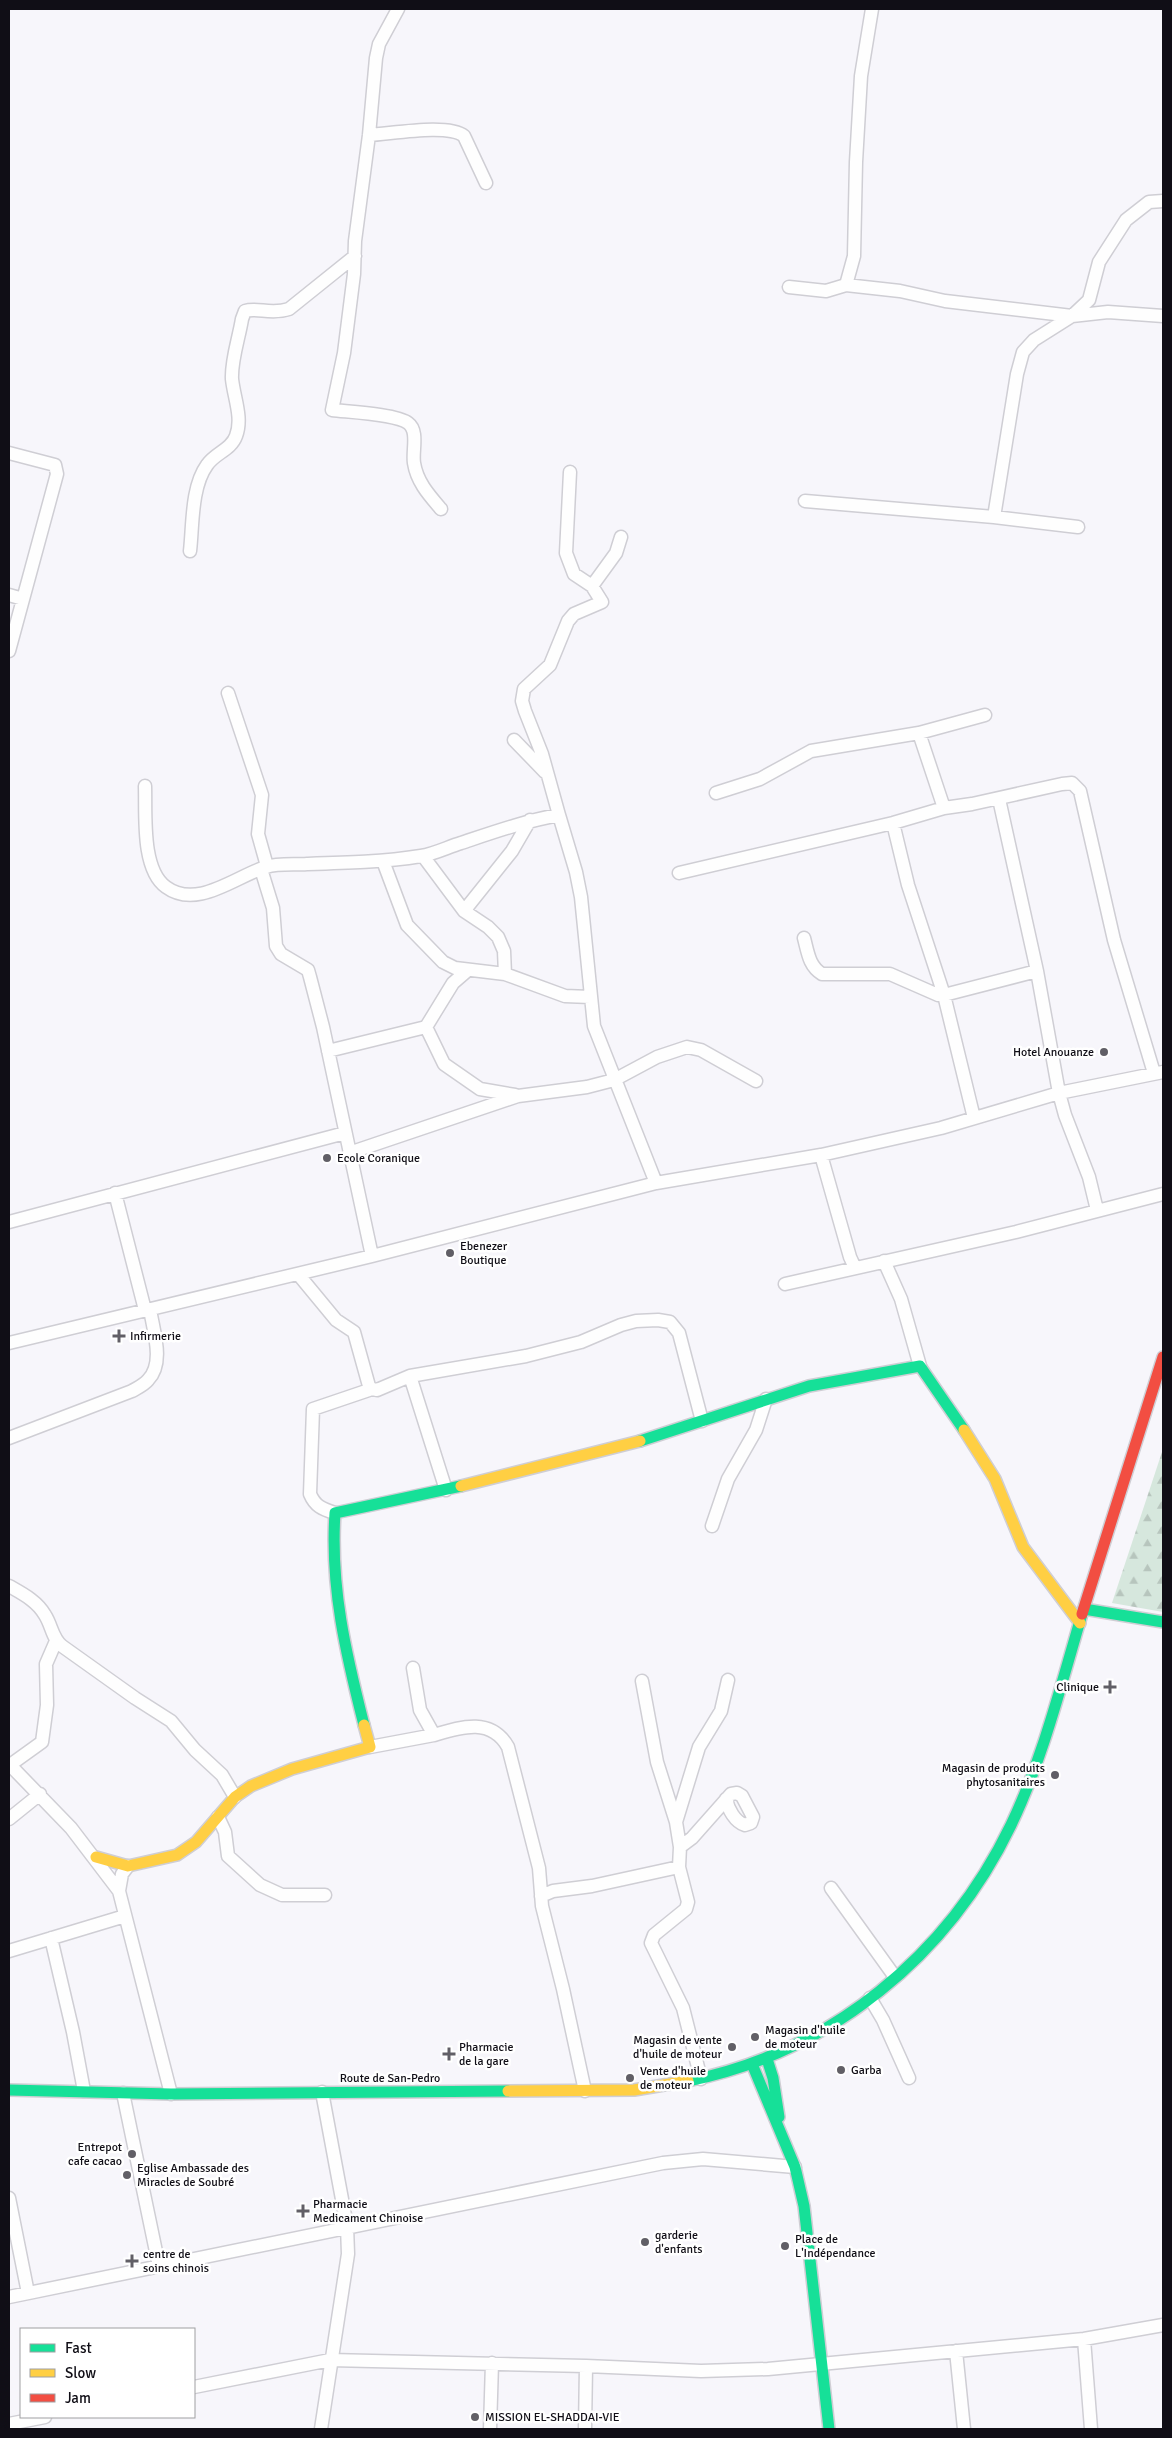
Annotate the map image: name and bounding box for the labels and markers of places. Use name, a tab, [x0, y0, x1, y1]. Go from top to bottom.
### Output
place label: Hotel Anouanze	[1013, 1045, 1094, 1060]
marker: Hotel Anouanze	[1098, 1046, 1110, 1058]
place label: Ecole Coranique	[337, 1151, 420, 1166]
marker: Ecole Coranique	[321, 1152, 333, 1164]
place label: Ebenezer Boutique	[460, 1239, 508, 1268]
marker: Ebenezer Boutique	[444, 1247, 456, 1259]
marker: Infirmerie	[112, 1329, 126, 1343]
place label: Infirmerie	[130, 1329, 181, 1344]
place label: Clinique	[1056, 1680, 1099, 1695]
marker: Clinique	[1103, 1680, 1117, 1694]
place label: Magasin de produits phytosanitaires	[942, 1761, 1045, 1790]
marker: Magasin de produits phytosanitaires	[1049, 1769, 1061, 1781]
place label: Magasin d'huile de moteur	[765, 2023, 845, 2052]
marker: Magasin d'huile de moteur	[749, 2031, 761, 2043]
place label: Magasin de vente d'huile de moteur	[633, 2033, 723, 2062]
place label: Pharmacie de la gare	[459, 2040, 513, 2069]
marker: Magasin de vente d'huile de moteur	[726, 2041, 738, 2053]
marker: Pharmacie de la gare	[443, 2048, 455, 2060]
place label: Garba	[851, 2063, 882, 2078]
place label: Vente d'huile de moteur	[640, 2064, 706, 2093]
marker: Garba	[835, 2064, 847, 2076]
marker: Vente d'huile de moteur	[624, 2072, 636, 2084]
place label: Entrepot cafe cacao	[68, 2140, 122, 2169]
marker: Entrepot cafe cacao	[126, 2148, 138, 2160]
place label: Eglise Ambassade des Miracles de Soubré	[137, 2161, 249, 2190]
marker: Eglise Ambassade des Miracles de Soubré	[121, 2169, 133, 2181]
place label: Pharmacie Medicament Chinoise	[313, 2197, 423, 2226]
marker: Pharmacie Medicament Chinoise	[297, 2205, 309, 2217]
place label: garderie d'enfants	[655, 2228, 702, 2257]
place label: Place de L'Indépendance	[795, 2232, 876, 2261]
marker: garderie d'enfants	[639, 2236, 651, 2248]
marker: Place de L'Indépendance	[779, 2240, 791, 2252]
place label: centre de soins chinois	[143, 2247, 209, 2276]
marker: centre de soins chinois	[125, 2254, 139, 2268]
place label: MISSION EL-SHADDAI-VIE	[485, 2410, 620, 2425]
marker: MISSION EL-SHADDAI-VIE	[469, 2411, 481, 2423]

